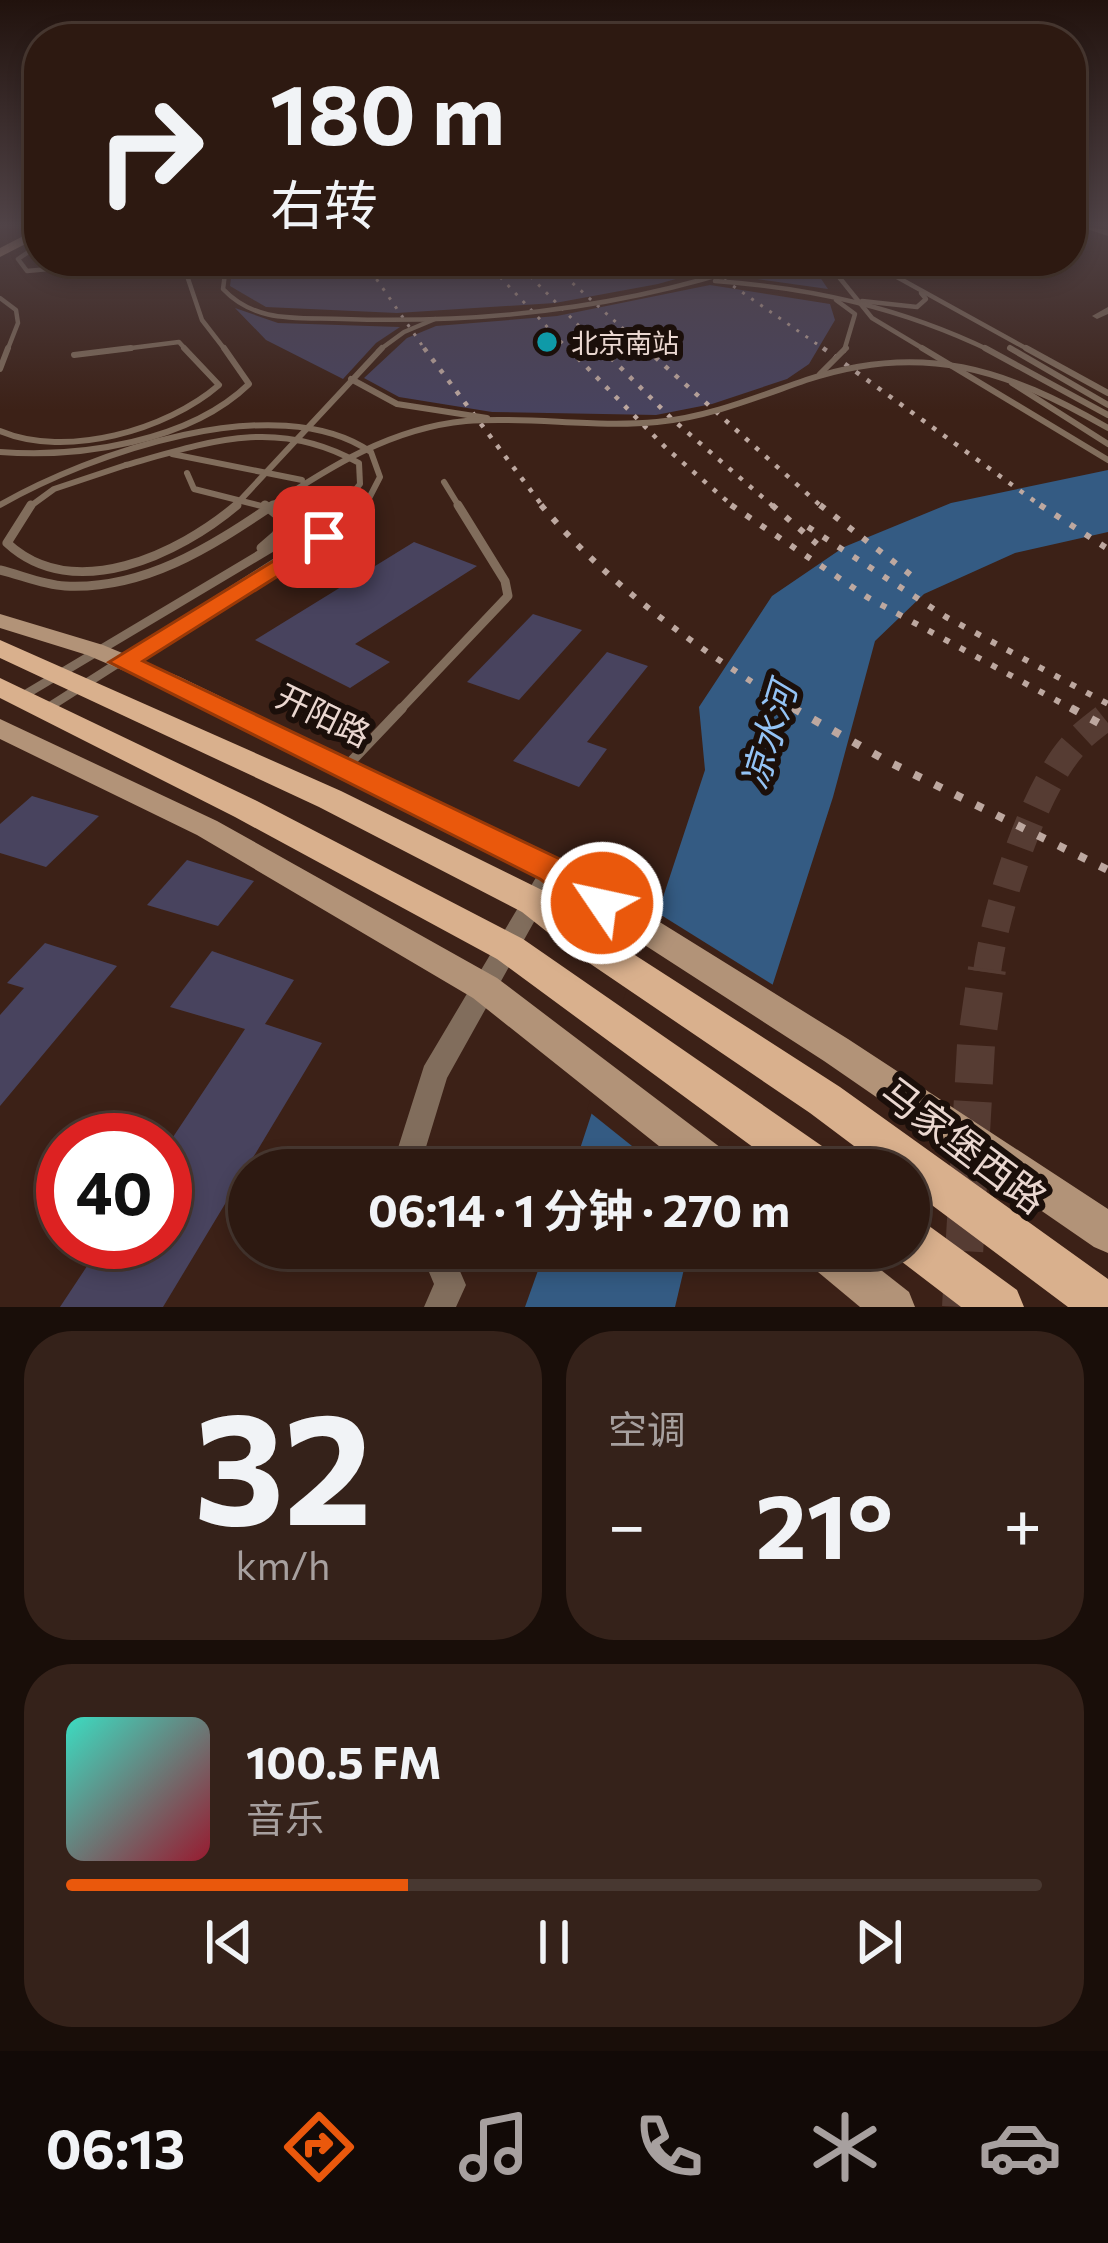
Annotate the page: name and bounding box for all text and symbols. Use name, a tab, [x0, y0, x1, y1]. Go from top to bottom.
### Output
text: 180 m	[270, 60, 505, 162]
icon: right	[72, 72, 228, 228]
text: 右转	[270, 170, 378, 236]
place label: 北京南站	[571, 326, 679, 359]
marker: 北京南站	[534, 329, 560, 355]
pin	[273, 486, 375, 588]
icon: arrive	[291, 504, 357, 570]
water label: 凉水河	[730, 671, 806, 793]
street label: 开阳路	[271, 674, 377, 754]
position arrow	[539, 840, 665, 966]
street label: 马家堡西路	[873, 1066, 1057, 1222]
speed limit sign: 40	[36, 1113, 192, 1269]
text: 06:14 · 1 分钟 · 270 m	[368, 1181, 790, 1236]
text: 32	[194, 1366, 372, 1557]
text: 空调	[608, 1404, 686, 1452]
text: 21°	[755, 1467, 893, 1578]
text: −	[608, 1482, 646, 1563]
text: +	[1003, 1482, 1042, 1563]
text: km/h	[236, 1540, 330, 1588]
text: 100.5 FM	[246, 1733, 442, 1788]
text: 音乐	[246, 1793, 324, 1841]
icon: previous	[196, 1909, 262, 1975]
icon: pause	[521, 1909, 587, 1975]
icon: next	[846, 1909, 912, 1975]
icon: directions	[277, 2105, 361, 2189]
icon: music	[452, 2105, 536, 2189]
icon: phone	[627, 2105, 711, 2189]
icon: climate	[803, 2105, 887, 2189]
icon: car	[978, 2105, 1062, 2189]
text: 06:13	[46, 2114, 185, 2180]

